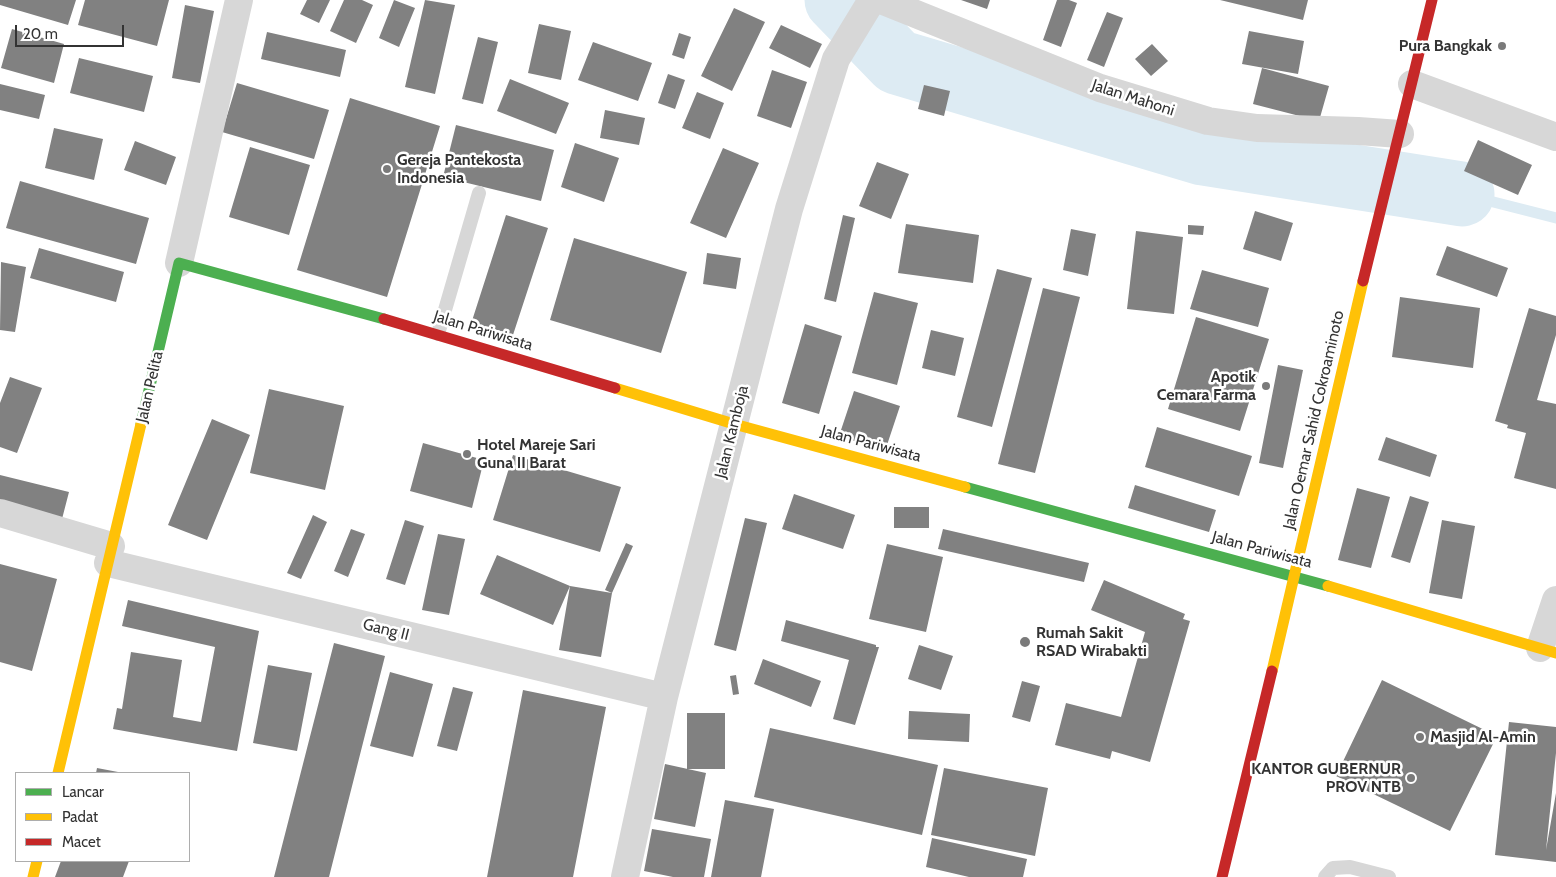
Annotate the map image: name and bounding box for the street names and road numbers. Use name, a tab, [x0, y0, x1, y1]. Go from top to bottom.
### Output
street label: Jalan Mahoni	[1089, 76, 1177, 120]
street label: Jalan Pariwisata	[431, 307, 535, 355]
street label: Jalan Oemar Sahid Cokroaminoto	[1279, 309, 1349, 531]
street label: Jalan Pelita	[132, 349, 168, 425]
street label: Jalan Kamboja	[711, 384, 753, 480]
street label: Jalan Pariwisata	[819, 421, 923, 467]
street label: Jalan Pariwisata	[1210, 527, 1314, 573]
street label: Gang II	[361, 615, 411, 645]

